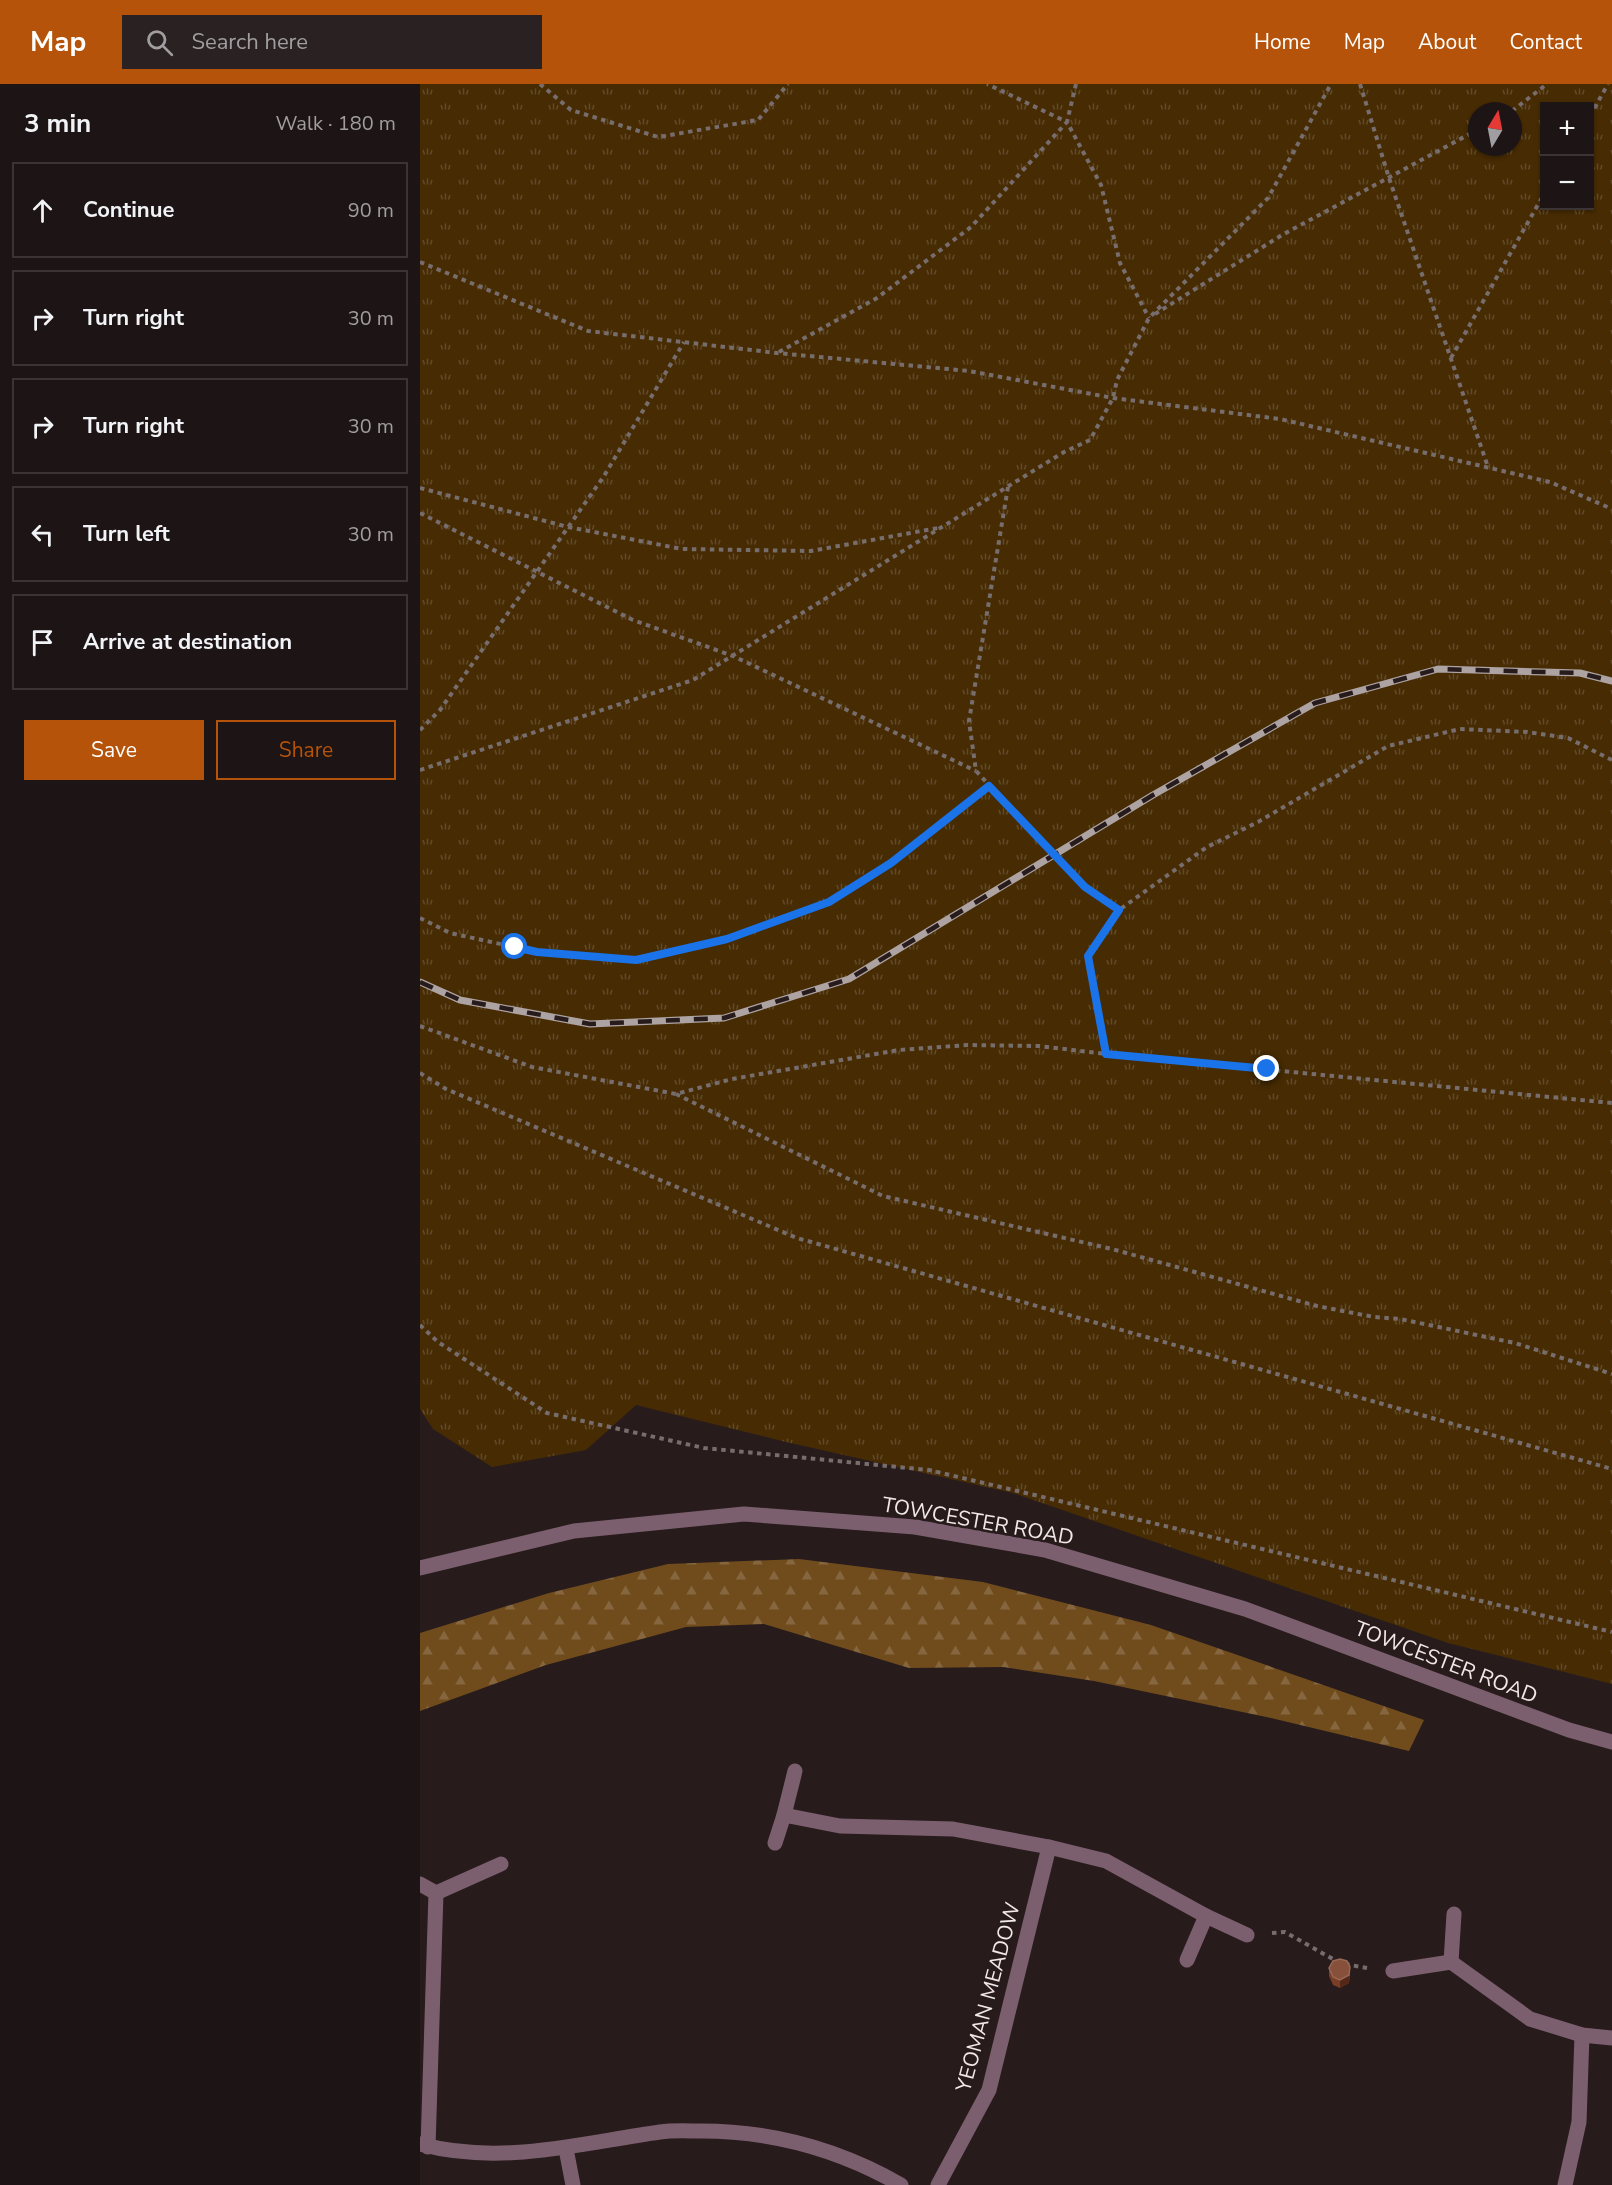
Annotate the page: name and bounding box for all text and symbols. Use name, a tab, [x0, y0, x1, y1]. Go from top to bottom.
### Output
search box	[122, 15, 542, 69]
text: Map	[30, 23, 86, 61]
icon: search	[143, 26, 176, 59]
text: Search here	[191, 27, 308, 57]
text: Home	[1254, 28, 1311, 56]
text: Map	[1344, 28, 1385, 56]
text: About	[1418, 28, 1476, 56]
text: Contact	[1509, 28, 1582, 56]
north arrow	[1468, 102, 1522, 156]
map controls	[1540, 102, 1594, 210]
button: +	[1540, 102, 1594, 156]
text: 3 min	[24, 106, 91, 141]
text: Walk · 180 m	[276, 110, 396, 137]
button: −	[1540, 156, 1594, 210]
icon: ahead	[26, 194, 59, 227]
text: Continue	[83, 195, 174, 225]
text: 90 m	[348, 197, 394, 224]
icon: right	[26, 302, 59, 335]
text: Turn right	[83, 303, 184, 333]
text: 30 m	[348, 305, 394, 332]
icon: right	[26, 410, 59, 443]
text: Turn right	[83, 411, 184, 441]
text: 30 m	[348, 413, 394, 440]
icon: left	[26, 518, 59, 551]
text: Turn left	[83, 519, 170, 549]
text: 30 m	[348, 521, 394, 548]
icon: arrive	[26, 626, 59, 659]
text: Arrive at destination	[83, 627, 292, 657]
button: Save	[24, 720, 204, 780]
button: Share	[216, 720, 396, 780]
route start	[501, 933, 527, 959]
route end	[1253, 1055, 1279, 1081]
street label: TOWCESTER ROAD	[880, 1490, 1076, 1552]
street label: TOWCESTER ROAD	[1350, 1614, 1542, 1710]
street label: YEOMAN MEADOW	[949, 1899, 1027, 2096]

